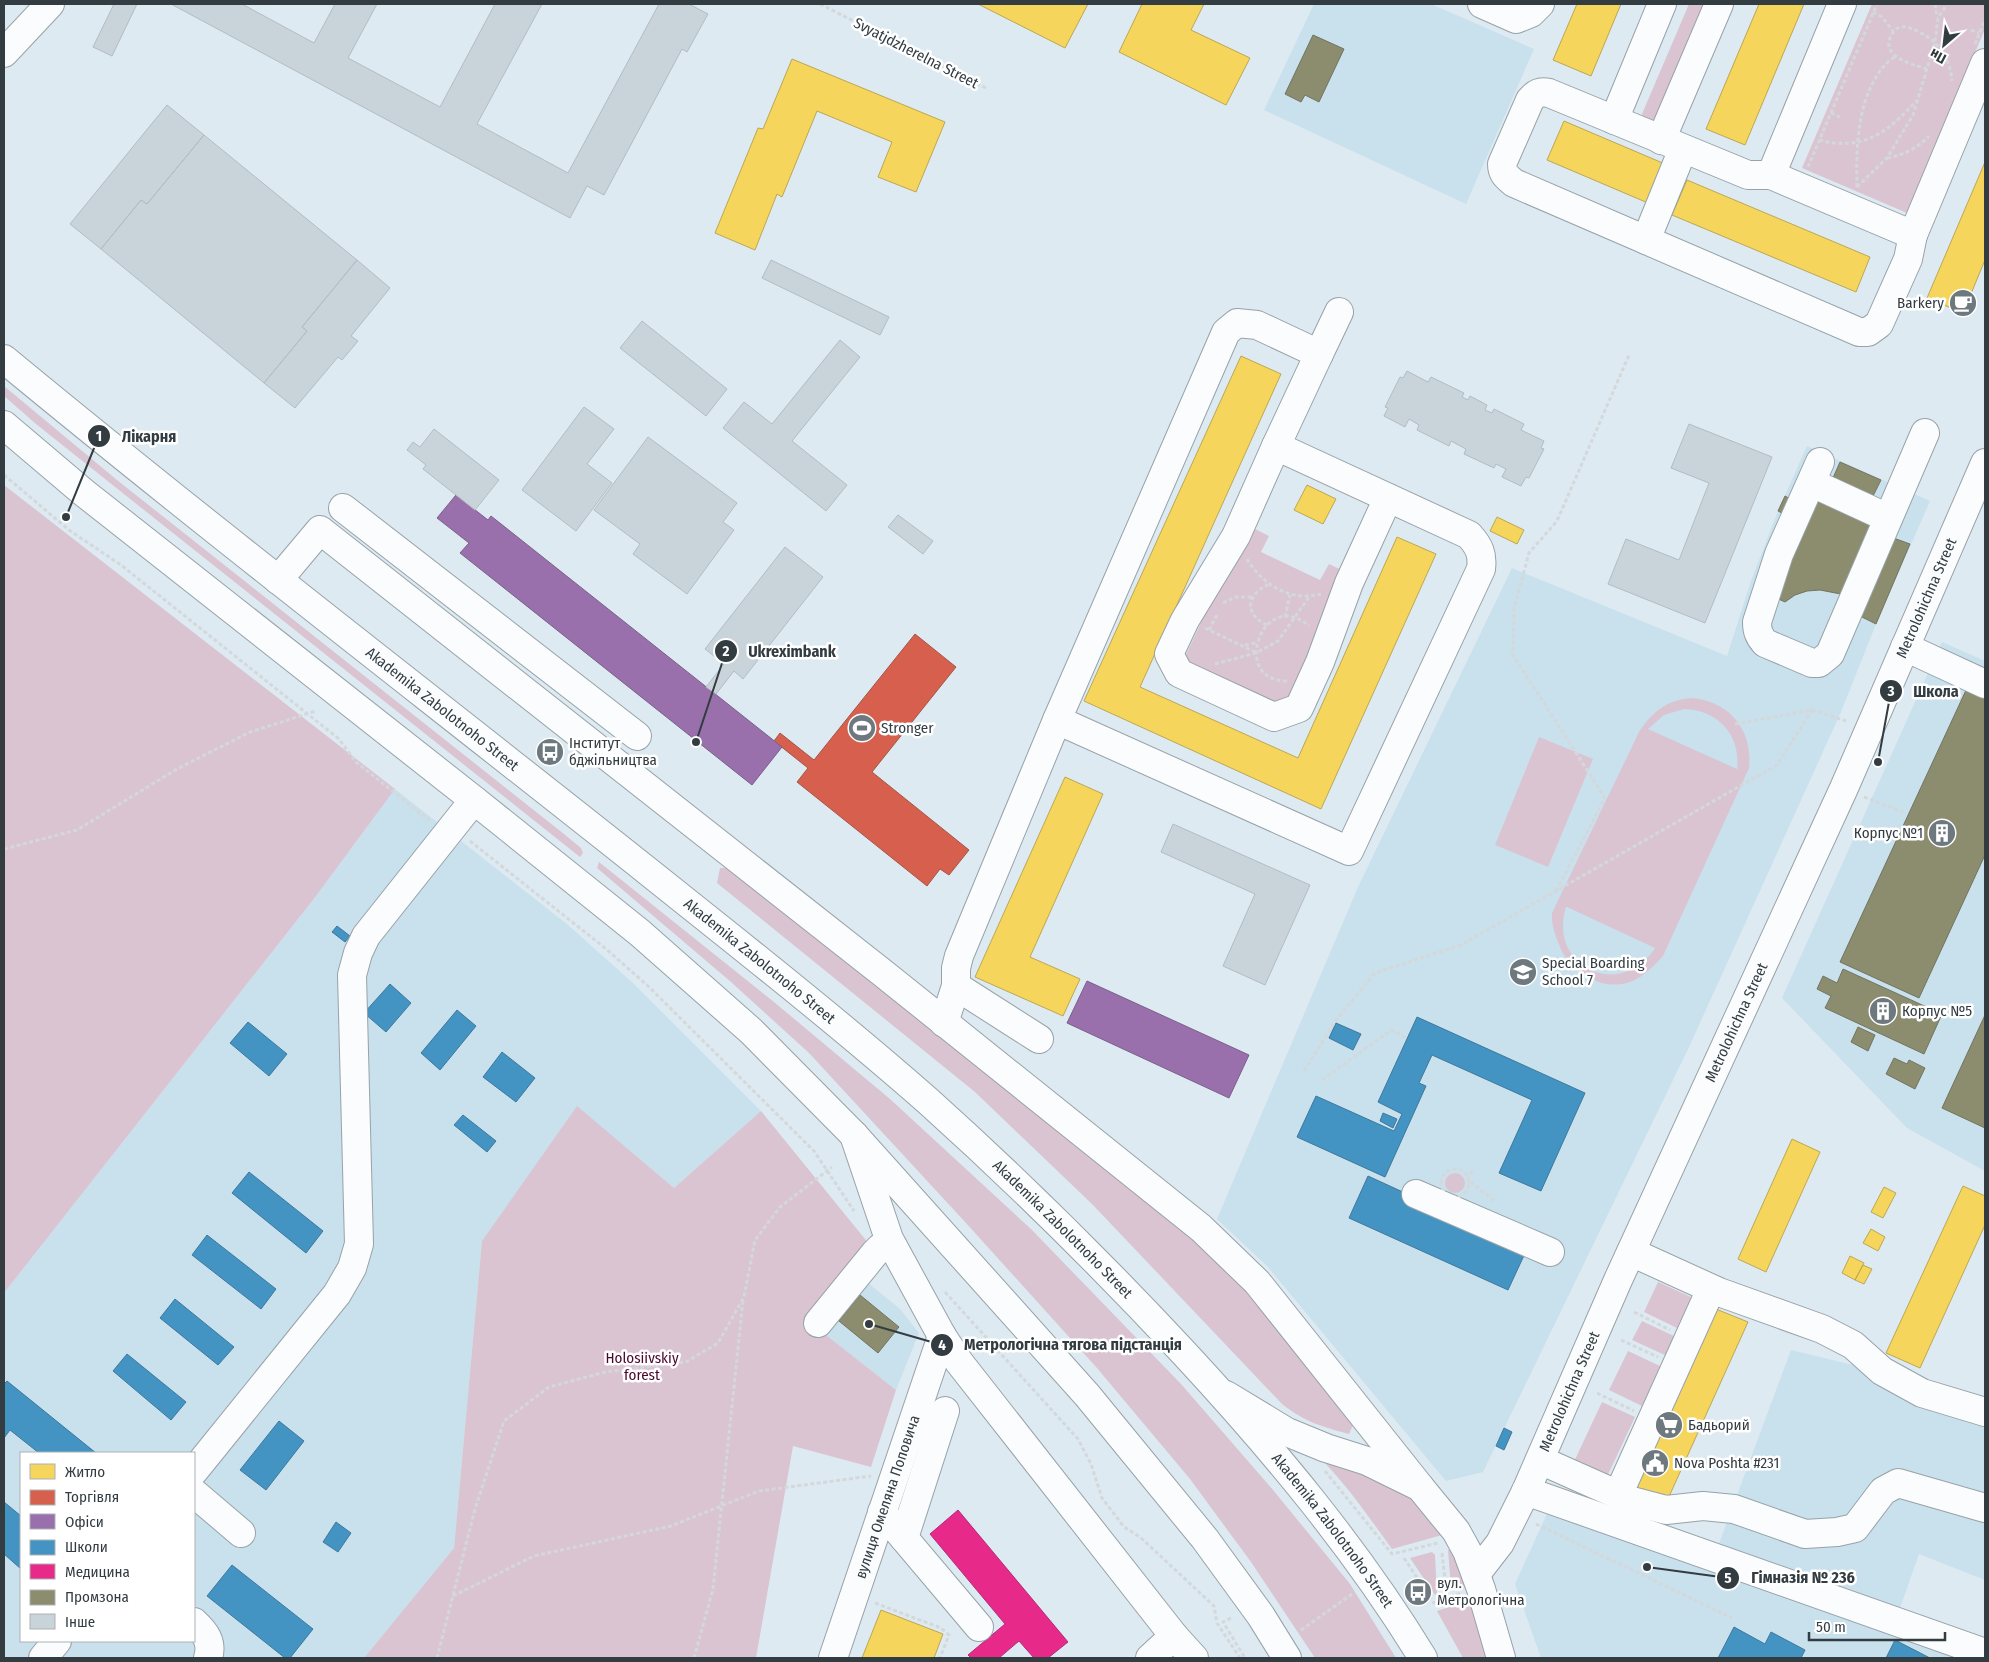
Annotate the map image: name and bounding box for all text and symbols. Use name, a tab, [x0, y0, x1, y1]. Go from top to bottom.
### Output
street label: Svyatjdzherelna Street	[851, 14, 981, 92]
north arrow	[1919, 20, 1969, 70]
text: Пн	[1927, 45, 1949, 67]
cafe icon: Barkery	[1948, 288, 1978, 318]
place label: Barkery	[1897, 294, 1944, 312]
callout: Лікарня	[86, 421, 186, 452]
text: 1	[96, 427, 102, 445]
text: Лікарня	[122, 427, 176, 446]
street label: Metrolohichna Street	[1892, 535, 1960, 661]
callout: Ukreximbank	[713, 636, 846, 667]
text: 2	[722, 642, 730, 660]
text: Ukreximbank	[748, 642, 837, 661]
street label: Akademika Zabolotnoho Street	[362, 644, 522, 775]
callout: Школа	[1878, 676, 1969, 707]
text: 3	[1886, 682, 1895, 700]
text: Школа	[1913, 682, 1959, 701]
sports icon: Stronger	[847, 713, 877, 743]
place label: Stronger	[881, 719, 934, 737]
place label: Інститут бджільництва	[569, 734, 657, 769]
bus stop icon: Інститут бджільництва	[535, 737, 565, 767]
building icon: Корпус №1	[1927, 818, 1957, 848]
place label: Корпус №1	[1854, 824, 1923, 842]
street label: Akademika Zabolotnoho Street	[680, 895, 839, 1027]
place label: Special Boarding School 7	[1542, 954, 1645, 989]
school or university icon: Special Boarding School 7	[1508, 957, 1538, 987]
street label: Metrolohichna Street	[1701, 960, 1772, 1085]
building icon: Корпус №5	[1868, 996, 1898, 1026]
place label: Корпус №5	[1902, 1002, 1972, 1020]
street label: Akademika Zabolotnoho Street	[989, 1156, 1136, 1302]
street label: Metrolohichna Street	[1535, 1328, 1604, 1454]
callout: Метрологічна тягова підстанція	[929, 1329, 1192, 1360]
text: Метрологічна тягова підстанція	[964, 1335, 1182, 1354]
text: 4	[938, 1336, 946, 1354]
park label: Holosiivskiy forest	[605, 1349, 679, 1384]
supermarket icon: Бадьорий	[1654, 1410, 1684, 1440]
street label: вулиця Омеляна Поповича	[851, 1413, 924, 1581]
place label: Бадьорий	[1688, 1416, 1750, 1434]
public building icon: Nova Poshta #231	[1640, 1448, 1670, 1478]
street label: Akademika Zabolotnoho Street	[1268, 1450, 1397, 1611]
legend	[20, 1452, 195, 1642]
place label: Nova Poshta #231	[1674, 1454, 1779, 1472]
text: Житло	[65, 1463, 105, 1481]
text: Торгівля	[65, 1488, 119, 1506]
text: Офіси	[65, 1513, 104, 1531]
text: Школи	[65, 1538, 108, 1556]
callout: Гімназія № 236	[1716, 1562, 1864, 1593]
text: Медицина	[65, 1563, 130, 1581]
text: Гімназія № 236	[1751, 1568, 1855, 1587]
text: 5	[1724, 1569, 1732, 1587]
place label: вул. Метрологічна	[1437, 1574, 1524, 1609]
bus stop icon: вул. Метрологічна	[1403, 1577, 1433, 1607]
text: Промзона	[65, 1588, 129, 1606]
scale bar	[1809, 1610, 1945, 1642]
text: Інше	[65, 1613, 95, 1631]
text: 50 m	[1816, 1618, 1846, 1636]

